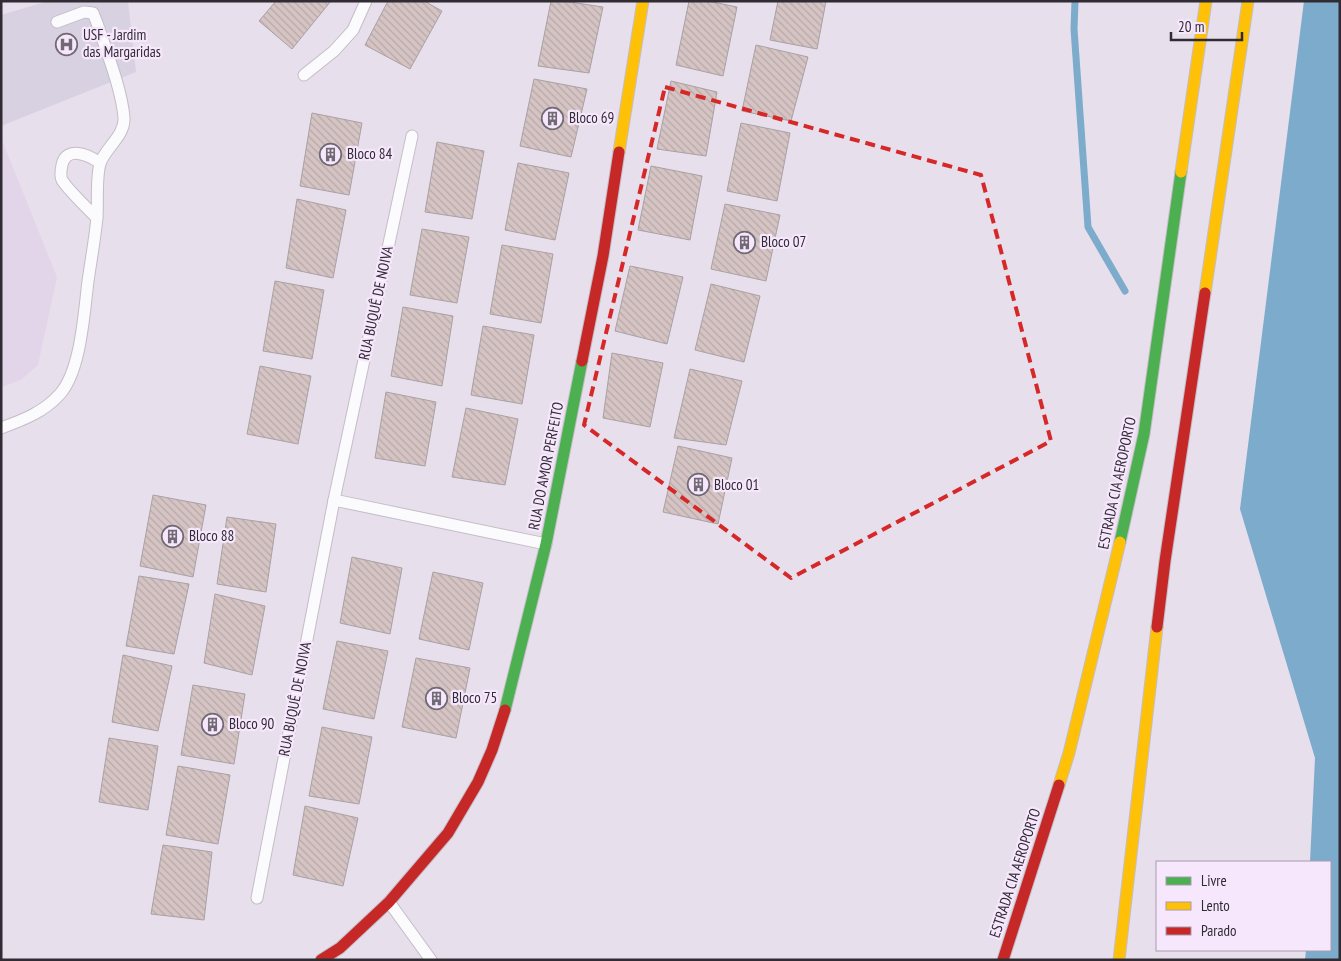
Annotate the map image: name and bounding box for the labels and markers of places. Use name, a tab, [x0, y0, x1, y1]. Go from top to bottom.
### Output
place label: USF - Jardim das Margaridas	[83, 25, 161, 61]
hospital icon: USF - Jardim das Margaridas	[55, 32, 79, 56]
building icon: Bloco 69	[541, 106, 565, 130]
place label: Bloco 69	[569, 108, 614, 127]
building icon: Bloco 84	[319, 142, 343, 166]
place label: Bloco 84	[347, 144, 393, 163]
building icon: Bloco 07	[733, 230, 757, 254]
place label: Bloco 07	[761, 232, 806, 251]
building icon: Bloco 01	[686, 473, 710, 497]
place label: Bloco 01	[714, 475, 759, 494]
building icon: Bloco 88	[161, 524, 185, 548]
place label: Bloco 88	[189, 526, 234, 545]
building icon: Bloco 75	[424, 686, 448, 710]
place label: Bloco 75	[452, 688, 497, 707]
building icon: Bloco 90	[201, 712, 225, 736]
place label: Bloco 90	[229, 714, 275, 733]

